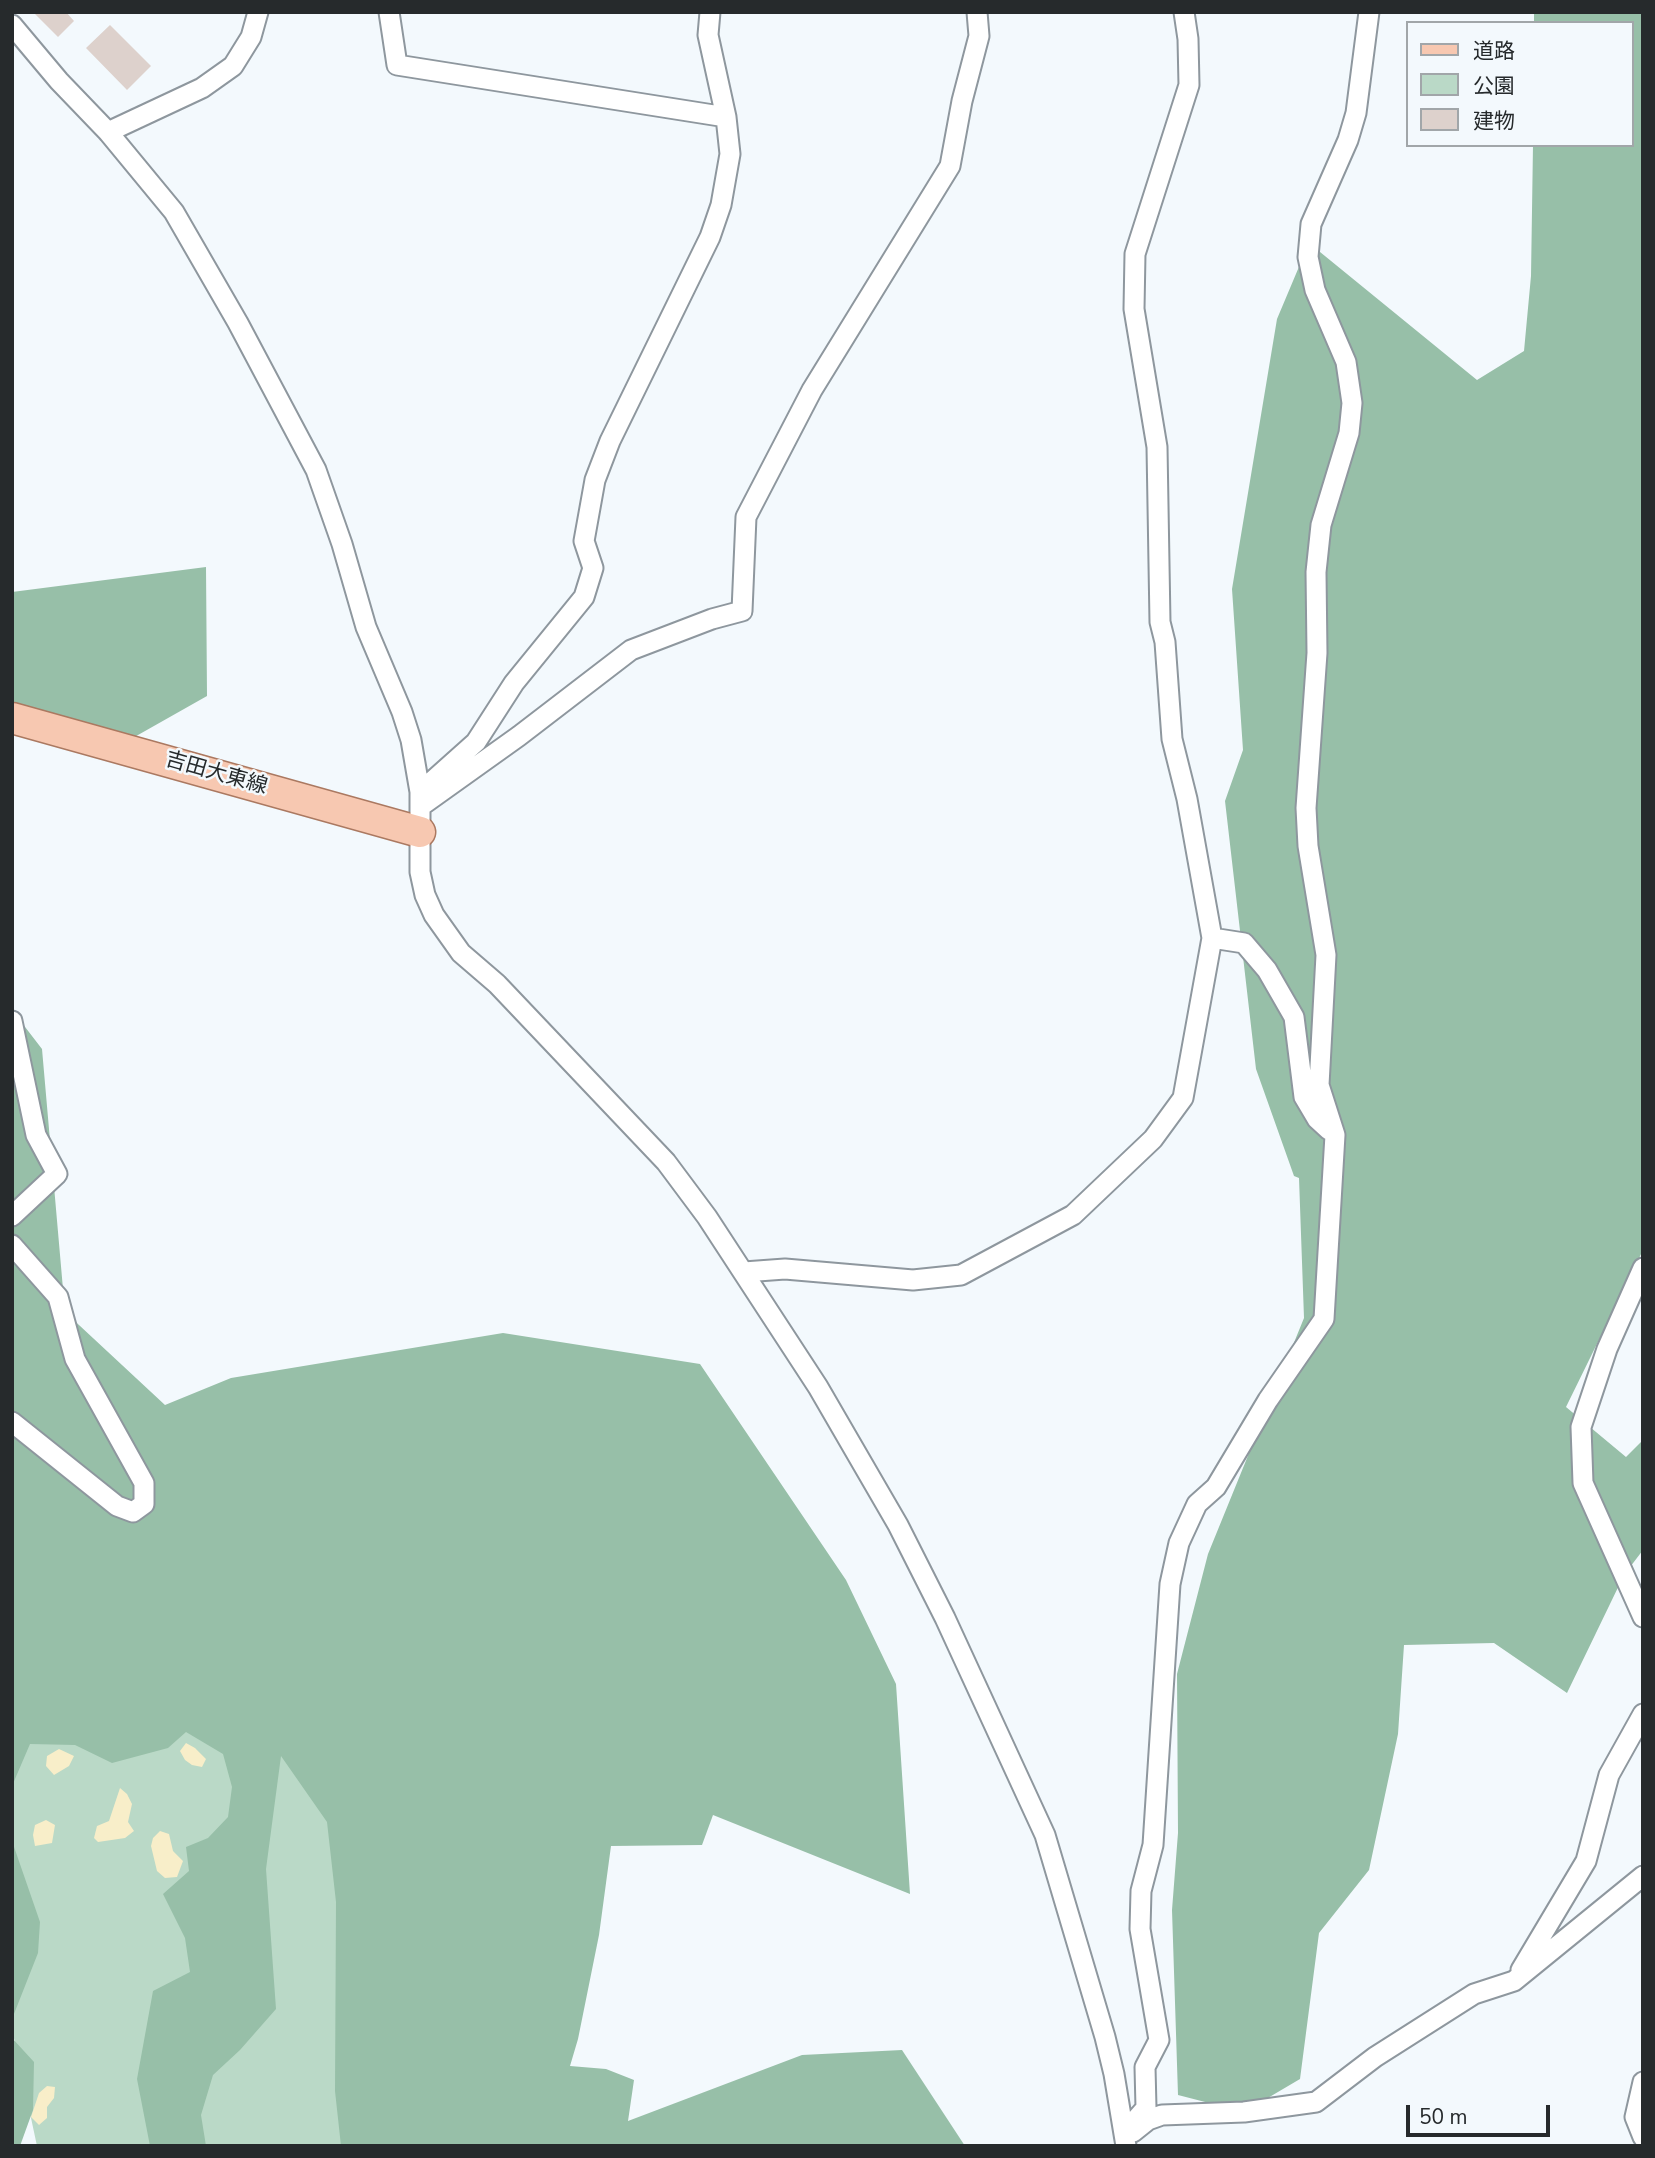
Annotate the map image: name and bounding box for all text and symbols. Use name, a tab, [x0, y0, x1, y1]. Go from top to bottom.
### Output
legend	[1406, 21, 1634, 147]
text: 道路	[1473, 37, 1515, 65]
text: 公園	[1473, 72, 1515, 100]
text: 建物	[1473, 107, 1515, 135]
street label: 吉田大東線	[162, 747, 270, 801]
scale bar	[1410, 2092, 1554, 2136]
text: 50 m	[1419, 2103, 1468, 2131]

